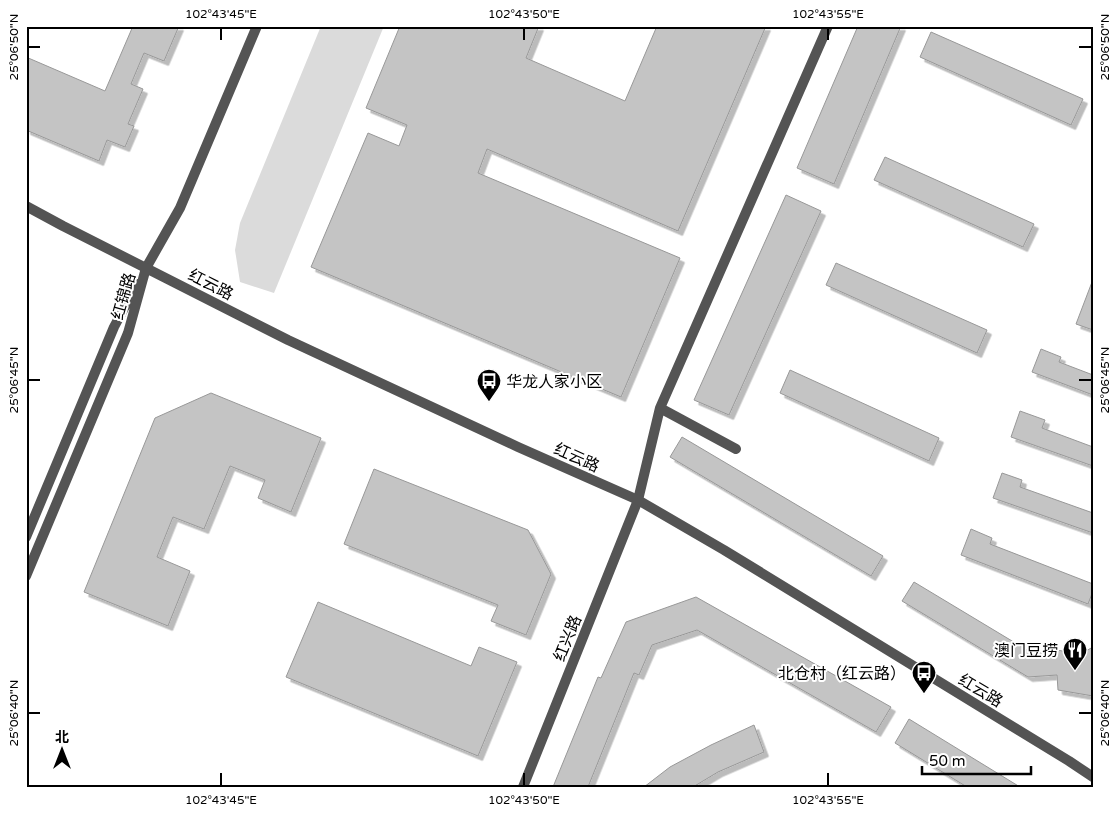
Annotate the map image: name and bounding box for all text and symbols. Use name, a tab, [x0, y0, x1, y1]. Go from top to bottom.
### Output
text: 102°43'45"E	[185, 7, 257, 21]
text: 102°43'50"E	[488, 7, 560, 21]
text: 102°43'55"E	[792, 7, 864, 21]
text: 25°06'50"N	[7, 14, 21, 80]
text: 25°06'50"N	[1098, 14, 1112, 80]
street label: 红云路	[185, 265, 236, 305]
street label: 红锦路	[108, 270, 140, 322]
text: 25°06'45"N	[7, 347, 21, 413]
text: 25°06'45"N	[1098, 347, 1112, 413]
bus stop icon: 华龙人家小区	[476, 368, 502, 402]
place label: 华龙人家小区	[506, 372, 602, 392]
street label: 红云路	[551, 439, 603, 477]
street label: 红兴路	[550, 612, 586, 664]
restaurant icon: 澳门豆捞	[1062, 637, 1088, 671]
place label: 澳门豆捞	[994, 641, 1058, 661]
bus stop icon: 北仓村（红云路）	[911, 660, 937, 694]
place label: 北仓村（红云路）	[778, 664, 906, 684]
street label: 红云路	[955, 670, 1006, 712]
text: 25°06'40"N	[7, 680, 21, 746]
text: 25°06'40"N	[1098, 680, 1112, 746]
north arrow	[38, 726, 88, 776]
text: 北	[55, 729, 69, 746]
scale bar	[922, 743, 1030, 775]
text: 50 m	[929, 752, 966, 770]
text: 102°43'45"E	[185, 793, 257, 807]
text: 102°43'50"E	[488, 793, 560, 807]
text: 102°43'55"E	[792, 793, 864, 807]

